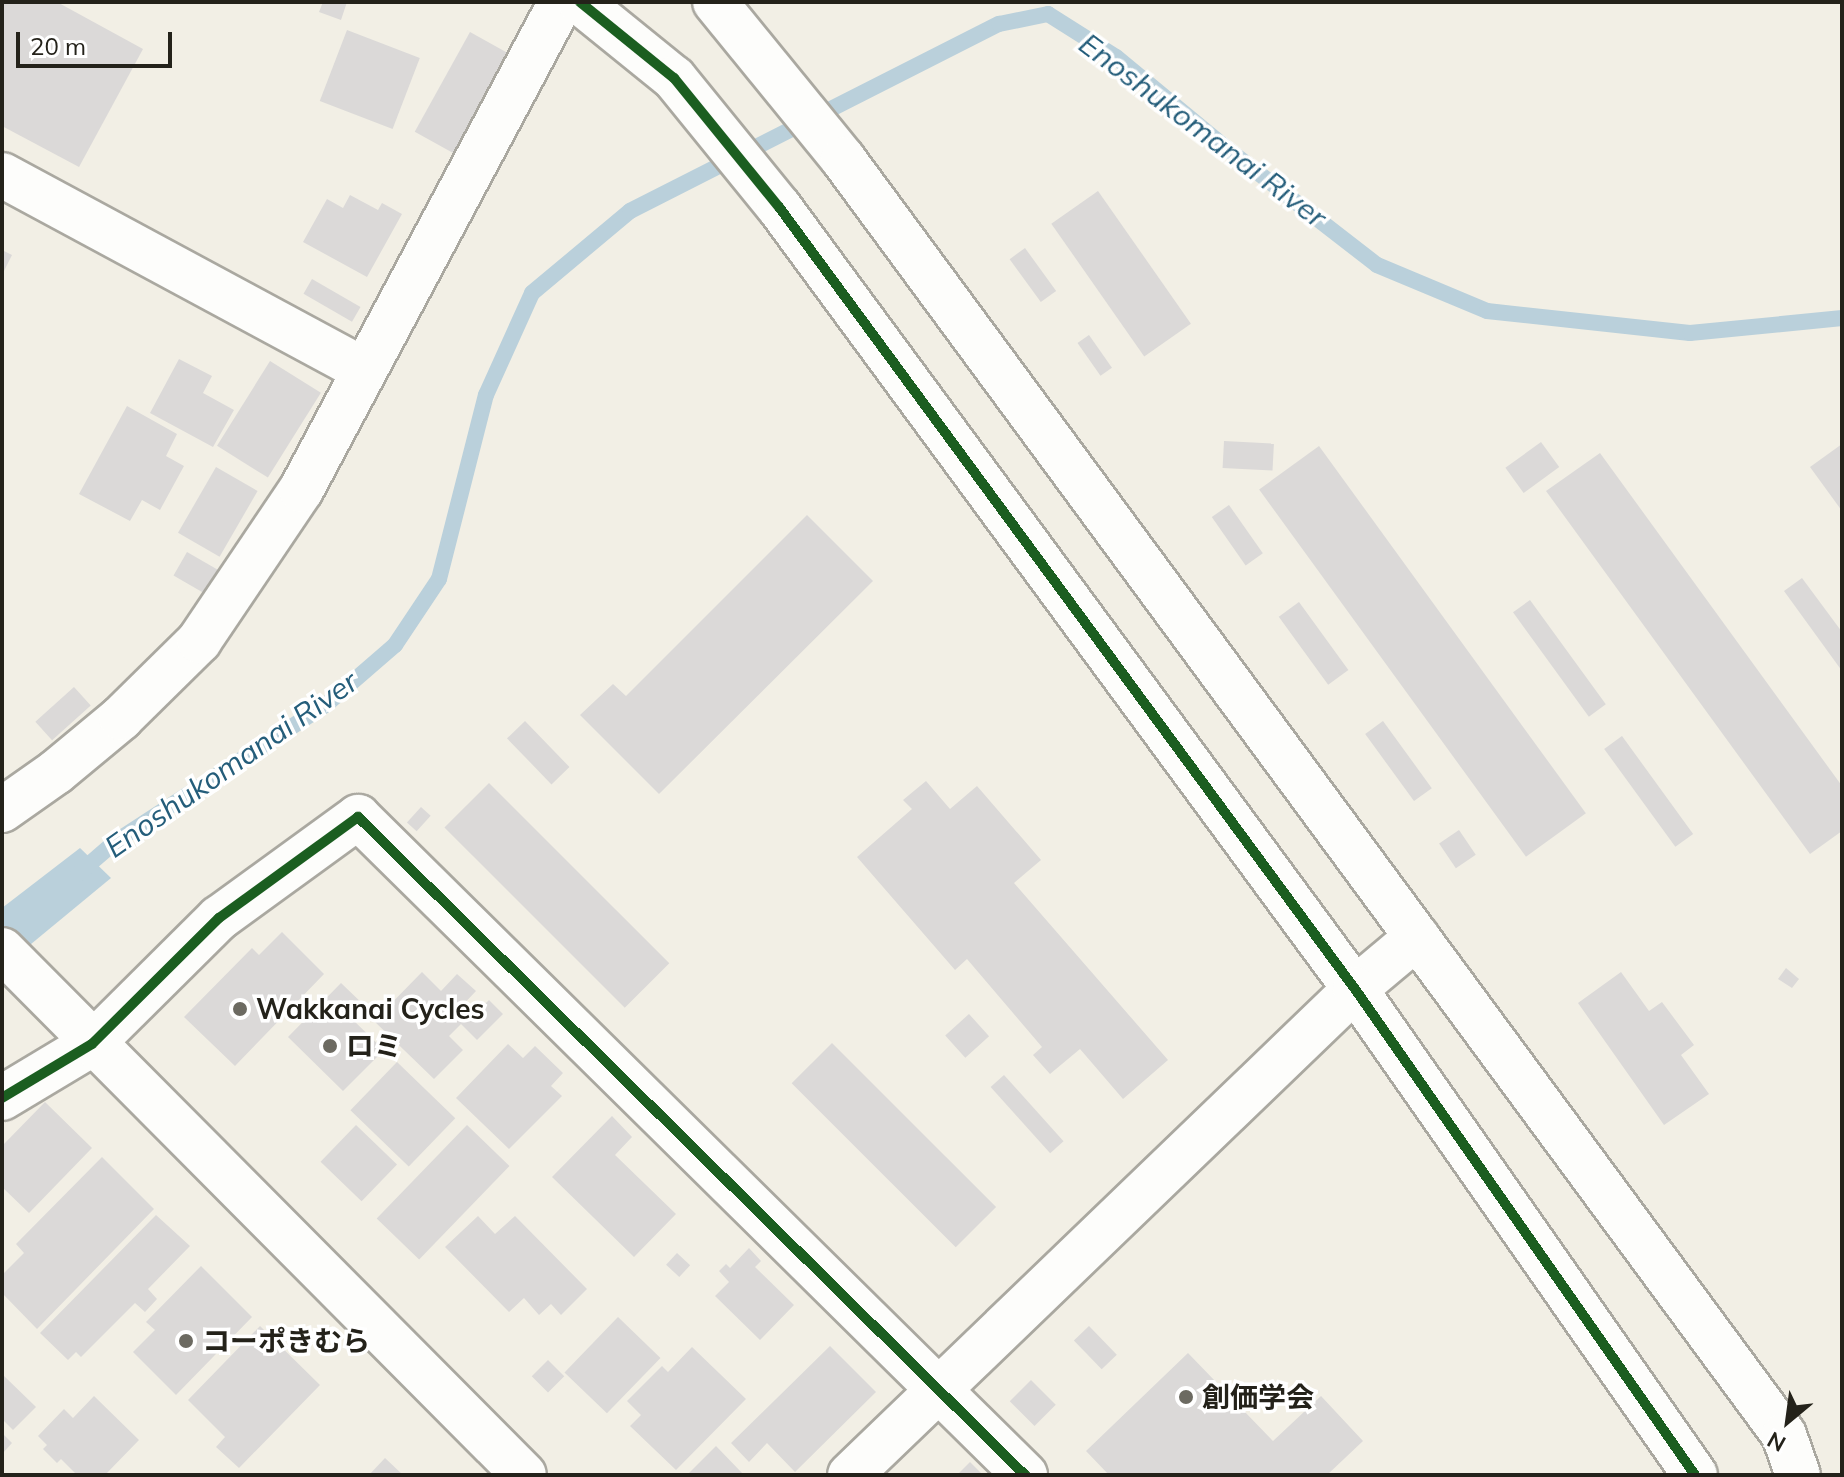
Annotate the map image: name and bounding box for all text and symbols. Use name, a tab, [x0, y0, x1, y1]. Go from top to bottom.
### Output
scale bar	[20, 16, 176, 66]
water label: Enoshukomanai River	[1072, 25, 1334, 235]
text: 20 m	[30, 31, 86, 61]
water label: Enoshukomanai River	[98, 663, 364, 865]
place label: Wakkanai Cycles	[256, 992, 485, 1026]
marker: Wakkanai Cycles	[231, 1000, 249, 1018]
place label: ロミ	[346, 1029, 402, 1063]
marker: ロミ	[321, 1037, 339, 1055]
place label: コーポきむら	[202, 1324, 370, 1358]
marker: コーポきむら	[177, 1332, 195, 1350]
place label: 創価学会	[1202, 1380, 1314, 1414]
north arrow	[1748, 1381, 1828, 1461]
marker: 創価学会	[1177, 1388, 1195, 1406]
text: N	[1762, 1426, 1790, 1458]

